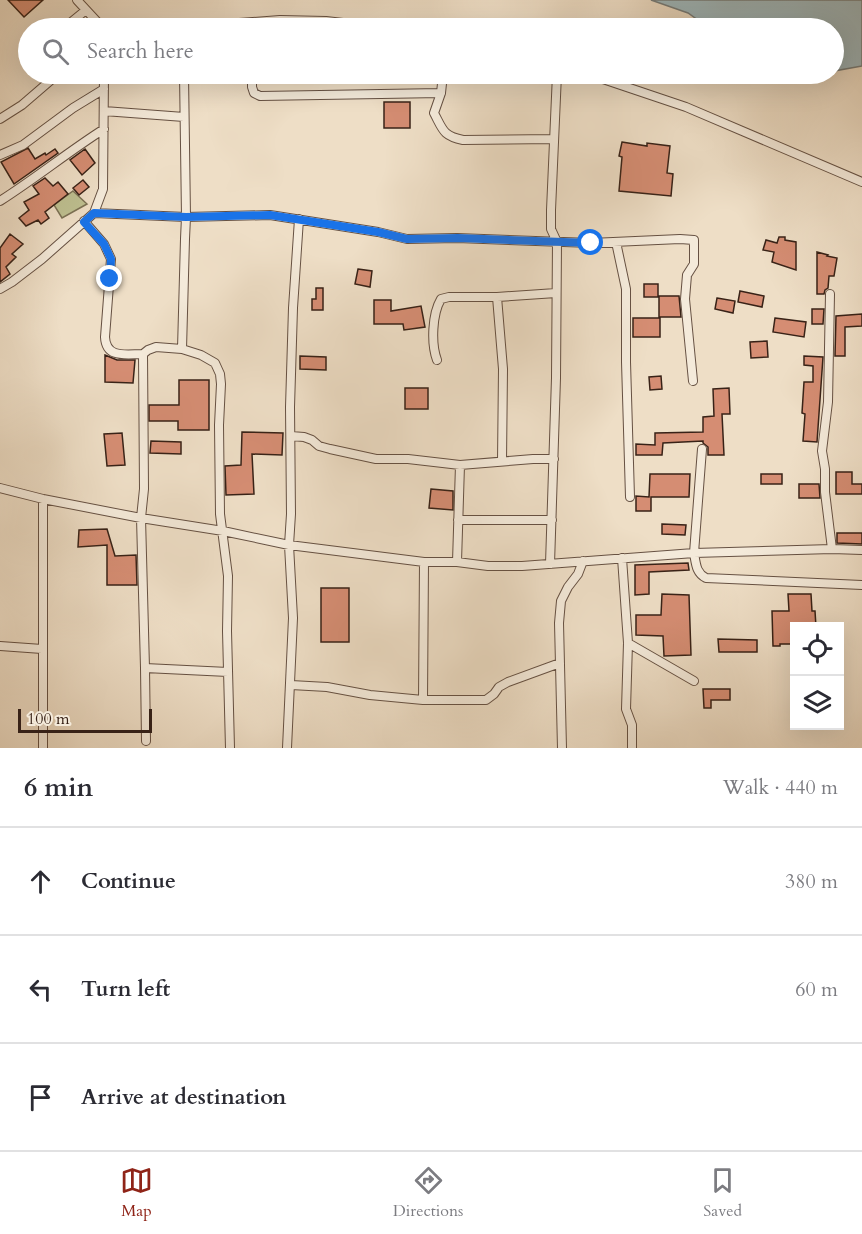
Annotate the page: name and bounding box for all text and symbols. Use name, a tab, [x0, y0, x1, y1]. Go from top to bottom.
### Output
search box	[18, 18, 844, 84]
icon: search	[39, 35, 72, 68]
text: Search here	[87, 36, 194, 66]
route start	[577, 229, 603, 255]
route end	[96, 265, 122, 291]
map controls	[790, 622, 844, 730]
button: locate	[790, 622, 844, 676]
button: layers	[790, 676, 844, 730]
scale bar	[18, 706, 152, 734]
text: 100 m	[27, 708, 69, 730]
text: 6 min	[24, 770, 93, 805]
text: Walk · 440 m	[723, 774, 838, 801]
icon: ahead	[24, 865, 57, 898]
text: Continue	[81, 866, 176, 896]
text: 380 m	[785, 868, 838, 895]
icon: left	[24, 973, 57, 1006]
text: Turn left	[81, 974, 170, 1004]
text: 60 m	[795, 976, 838, 1003]
icon: arrive	[24, 1081, 57, 1114]
text: Arrive at destination	[81, 1082, 286, 1112]
tab: Map	[120, 1164, 153, 1222]
tab: Directions	[393, 1164, 463, 1222]
tab: Saved	[703, 1164, 742, 1222]

